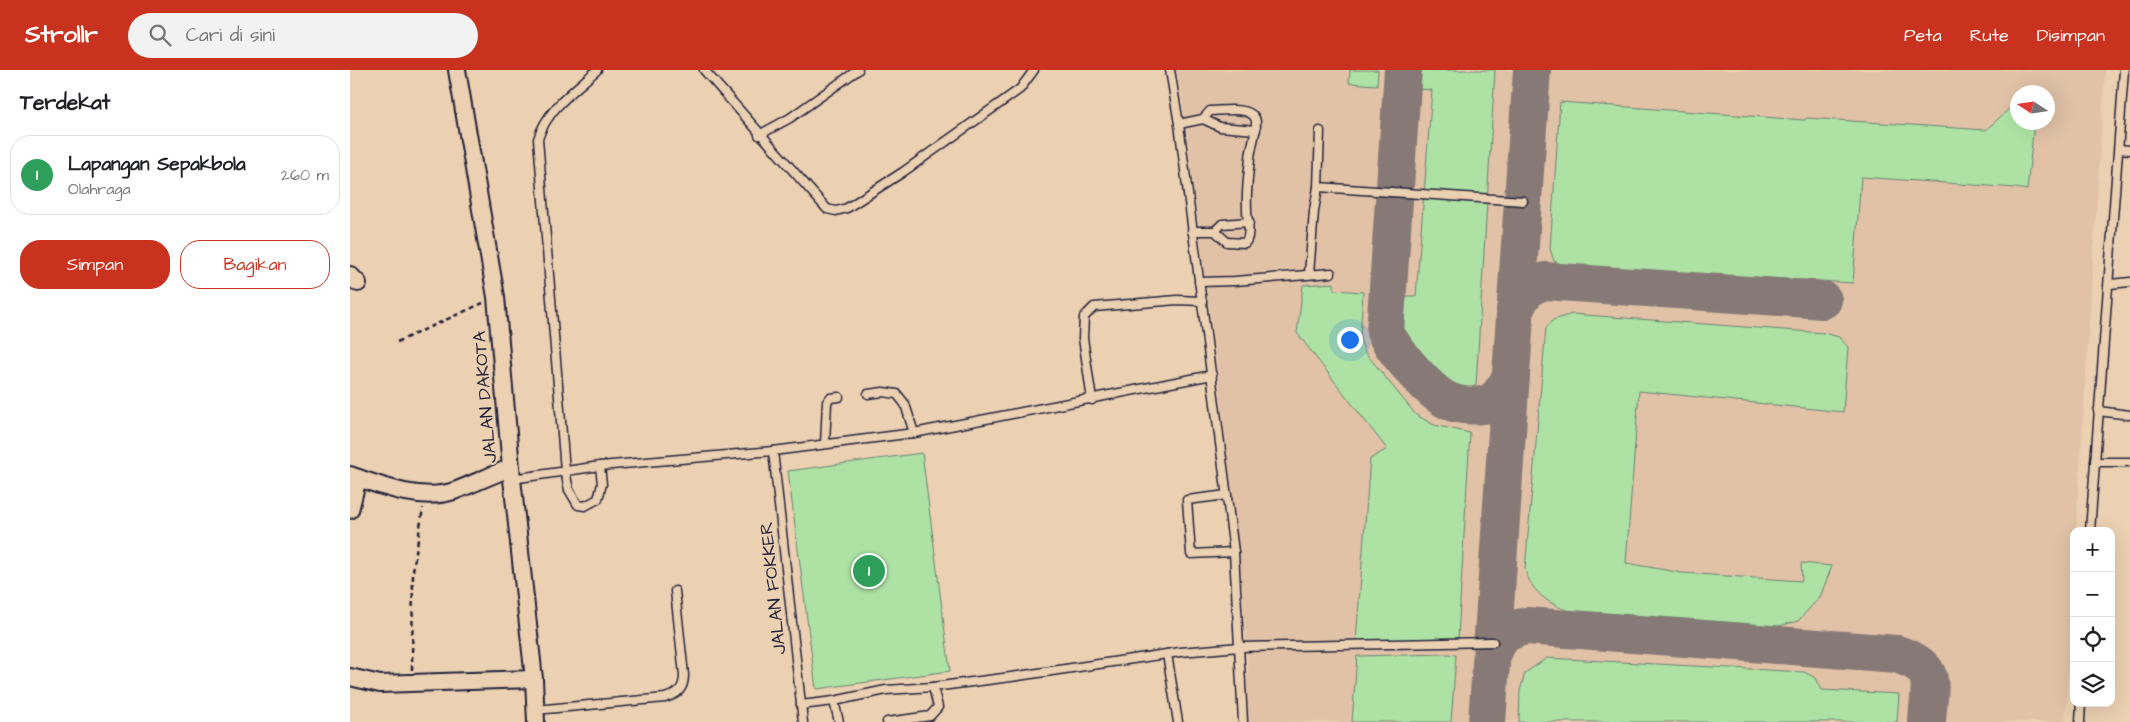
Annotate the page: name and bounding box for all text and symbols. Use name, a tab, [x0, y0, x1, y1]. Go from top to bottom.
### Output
search box	[128, 13, 478, 58]
text: Strollr	[25, 18, 98, 52]
icon: search	[146, 21, 174, 49]
text: Cari di sini	[186, 22, 275, 49]
text: Peta	[1904, 23, 1942, 48]
text: Rute	[1970, 23, 2009, 48]
text: Disimpan	[2037, 23, 2105, 48]
north arrow	[2010, 85, 2055, 130]
text: Terdekat	[20, 88, 110, 117]
text: Lapangan Sepakbola	[68, 151, 246, 178]
text: 1	[36, 164, 38, 186]
text: 260 m	[281, 164, 329, 186]
text: Olahraga	[68, 178, 131, 200]
button: Simpan	[20, 240, 170, 289]
button: Bagikan	[180, 240, 330, 289]
your location	[1337, 327, 1363, 353]
street label: JALAN DAKOTA	[467, 329, 503, 464]
street label: JALAN FOKKER	[754, 520, 792, 656]
map controls	[2070, 527, 2115, 707]
button: +	[2070, 527, 2115, 572]
pin: 1	[853, 552, 885, 590]
button: −	[2070, 572, 2115, 617]
button: locate	[2070, 617, 2115, 662]
button: layers	[2070, 662, 2115, 707]

